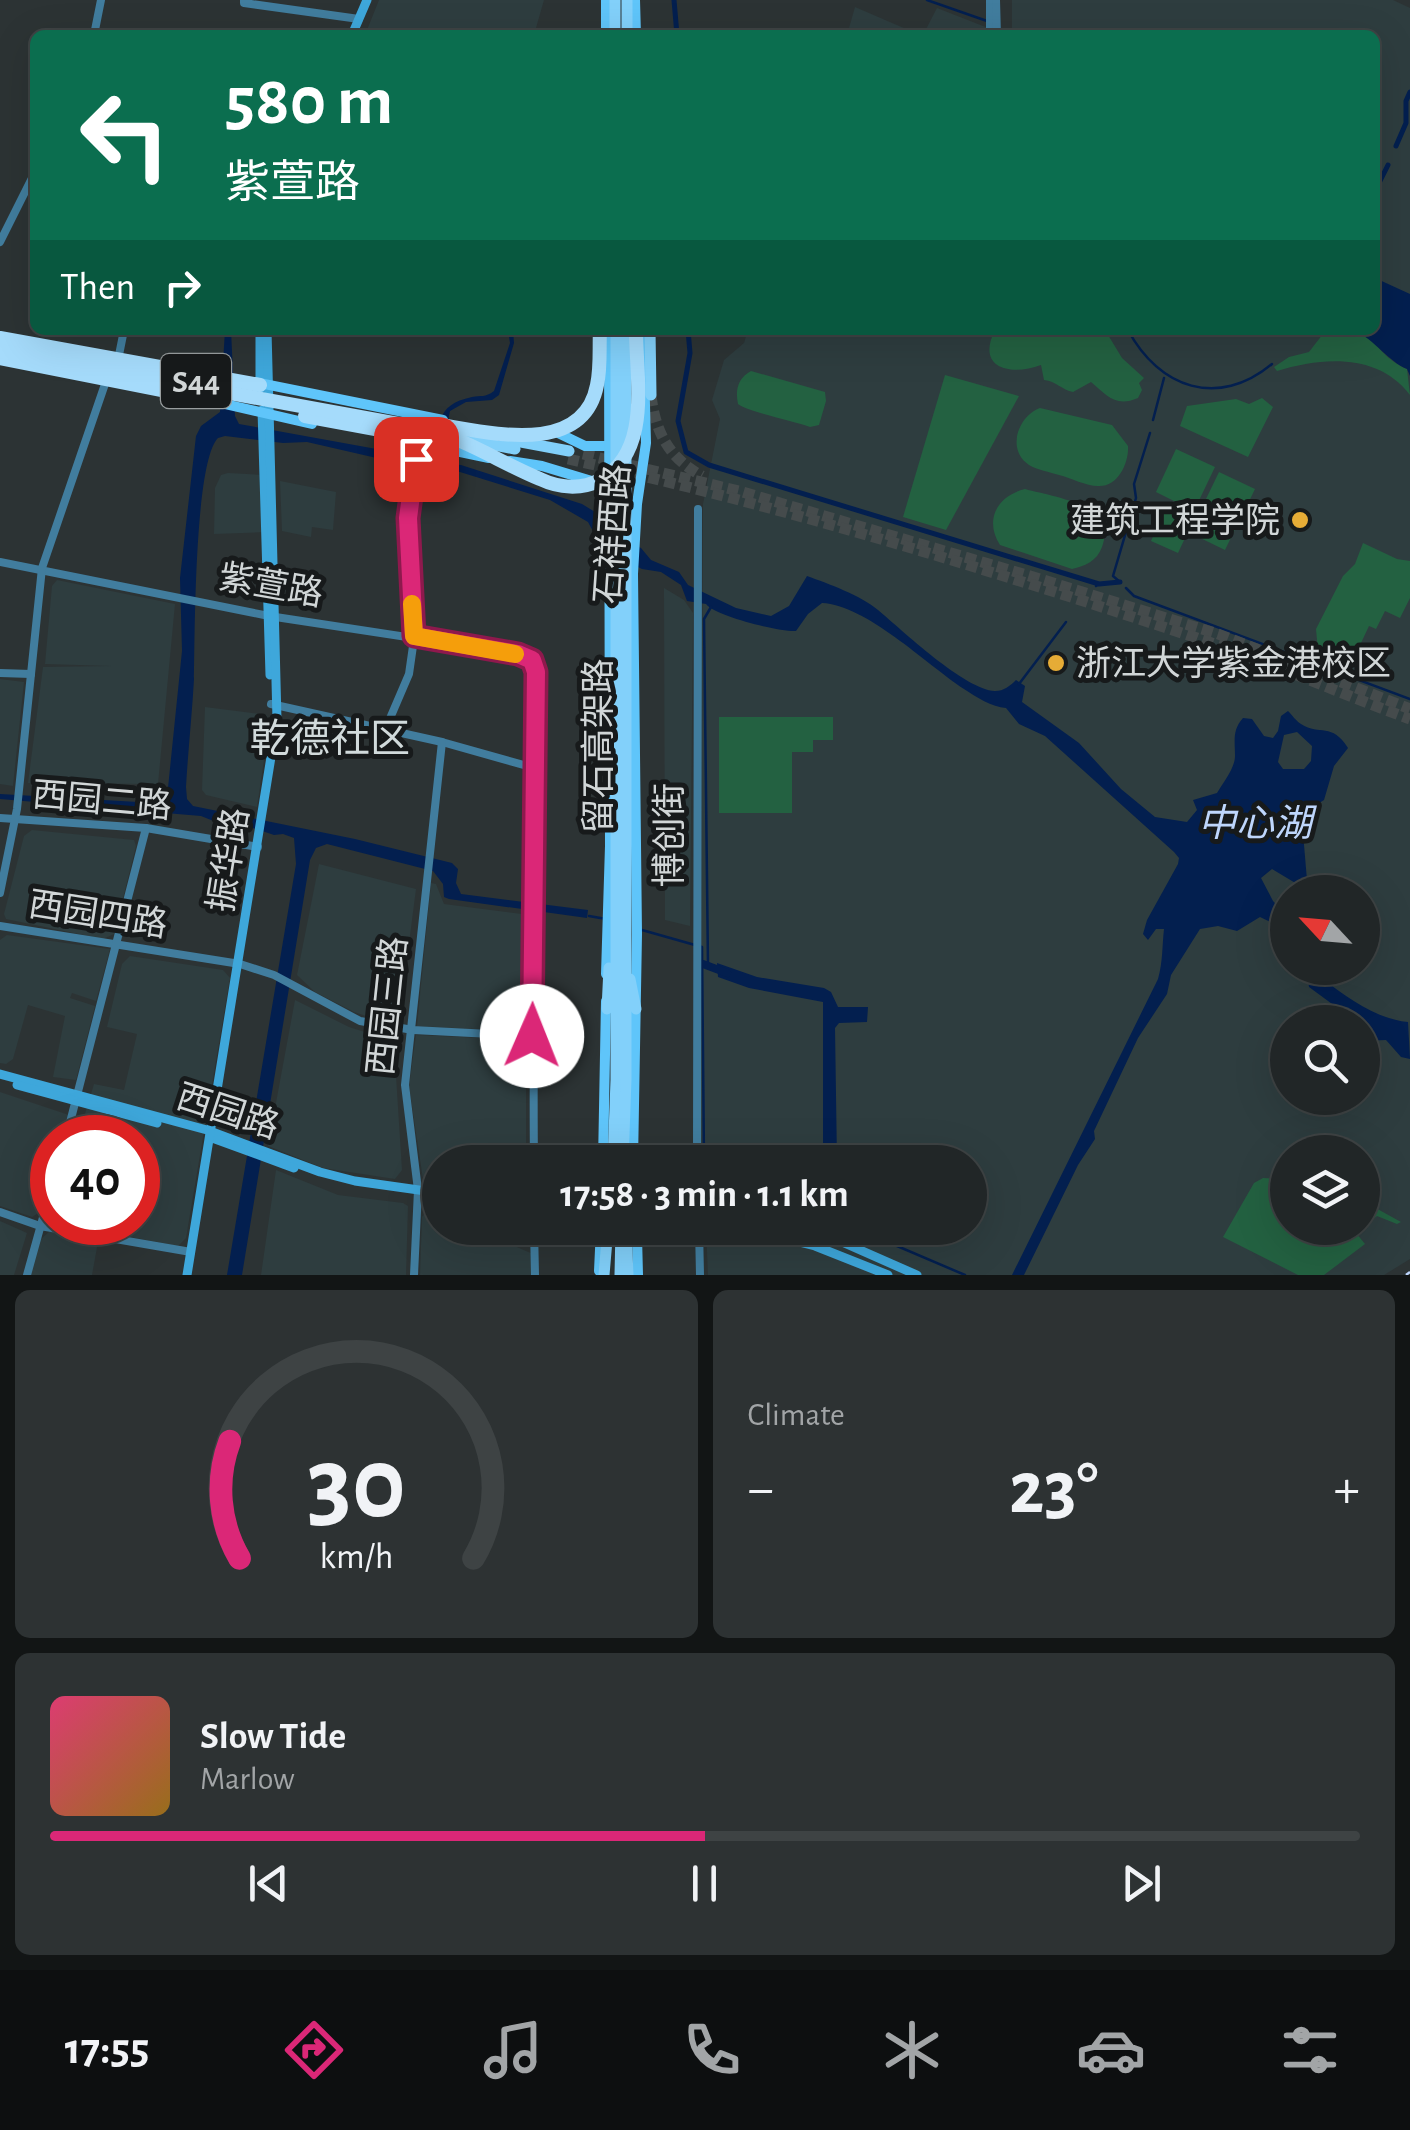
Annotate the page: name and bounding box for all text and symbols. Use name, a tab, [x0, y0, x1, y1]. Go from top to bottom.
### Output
text: 580 m	[225, 67, 393, 137]
icon: left	[60, 70, 190, 200]
text: 紫萱路	[225, 161, 360, 206]
icon: right	[155, 260, 210, 315]
text: Then	[60, 269, 135, 307]
road number: S44	[161, 354, 231, 408]
pin	[374, 417, 459, 502]
icon: arrive	[389, 432, 444, 487]
street label: 石祥西路	[589, 463, 636, 605]
place label: 建筑工程学院	[1070, 502, 1280, 539]
marker: 建筑工程学院	[1289, 509, 1311, 531]
street label: 紫萱路	[216, 558, 326, 613]
place label: 浙江大学紫金港校区	[1076, 645, 1391, 682]
marker: 浙江大学紫金港校区	[1045, 652, 1067, 674]
street label: 留石高架路	[580, 658, 617, 834]
district label: 乾德社区	[250, 718, 410, 760]
street label: 西园二路	[31, 776, 173, 825]
street label: 博创街	[651, 782, 688, 888]
water label: 中心湖	[1198, 804, 1317, 844]
street label: 振华路	[202, 805, 255, 915]
north arrow	[1270, 875, 1380, 985]
map controls	[1270, 875, 1380, 1245]
street label: 西园四路	[26, 885, 170, 944]
street label: 西园三路	[362, 934, 413, 1078]
position arrow	[480, 984, 584, 1088]
button: search	[1270, 1005, 1380, 1115]
street label: 西园路	[172, 1078, 284, 1145]
speed limit sign: 40	[30, 1115, 160, 1245]
button: layers	[1270, 1135, 1380, 1245]
text: 17:58 · 3 min · 1.1 km	[560, 1176, 849, 1214]
text: Climate	[748, 1399, 845, 1431]
text: 30	[307, 1433, 406, 1537]
text: 23°	[1009, 1452, 1099, 1527]
text: −	[748, 1462, 774, 1517]
text: +	[1334, 1462, 1360, 1517]
text: km/h	[319, 1539, 393, 1575]
text: Slow Tide	[200, 1718, 346, 1756]
text: Marlow	[200, 1763, 295, 1795]
icon: previous	[241, 1856, 296, 1911]
icon: pause	[677, 1856, 732, 1911]
icon: next	[1114, 1856, 1169, 1911]
icon: directions	[279, 2015, 349, 2085]
icon: music	[478, 2015, 548, 2085]
icon: phone	[677, 2015, 747, 2085]
icon: climate	[877, 2015, 947, 2085]
icon: car	[1076, 2015, 1146, 2085]
icon: filters	[1275, 2015, 1345, 2085]
text: 17:55	[65, 2027, 149, 2072]

